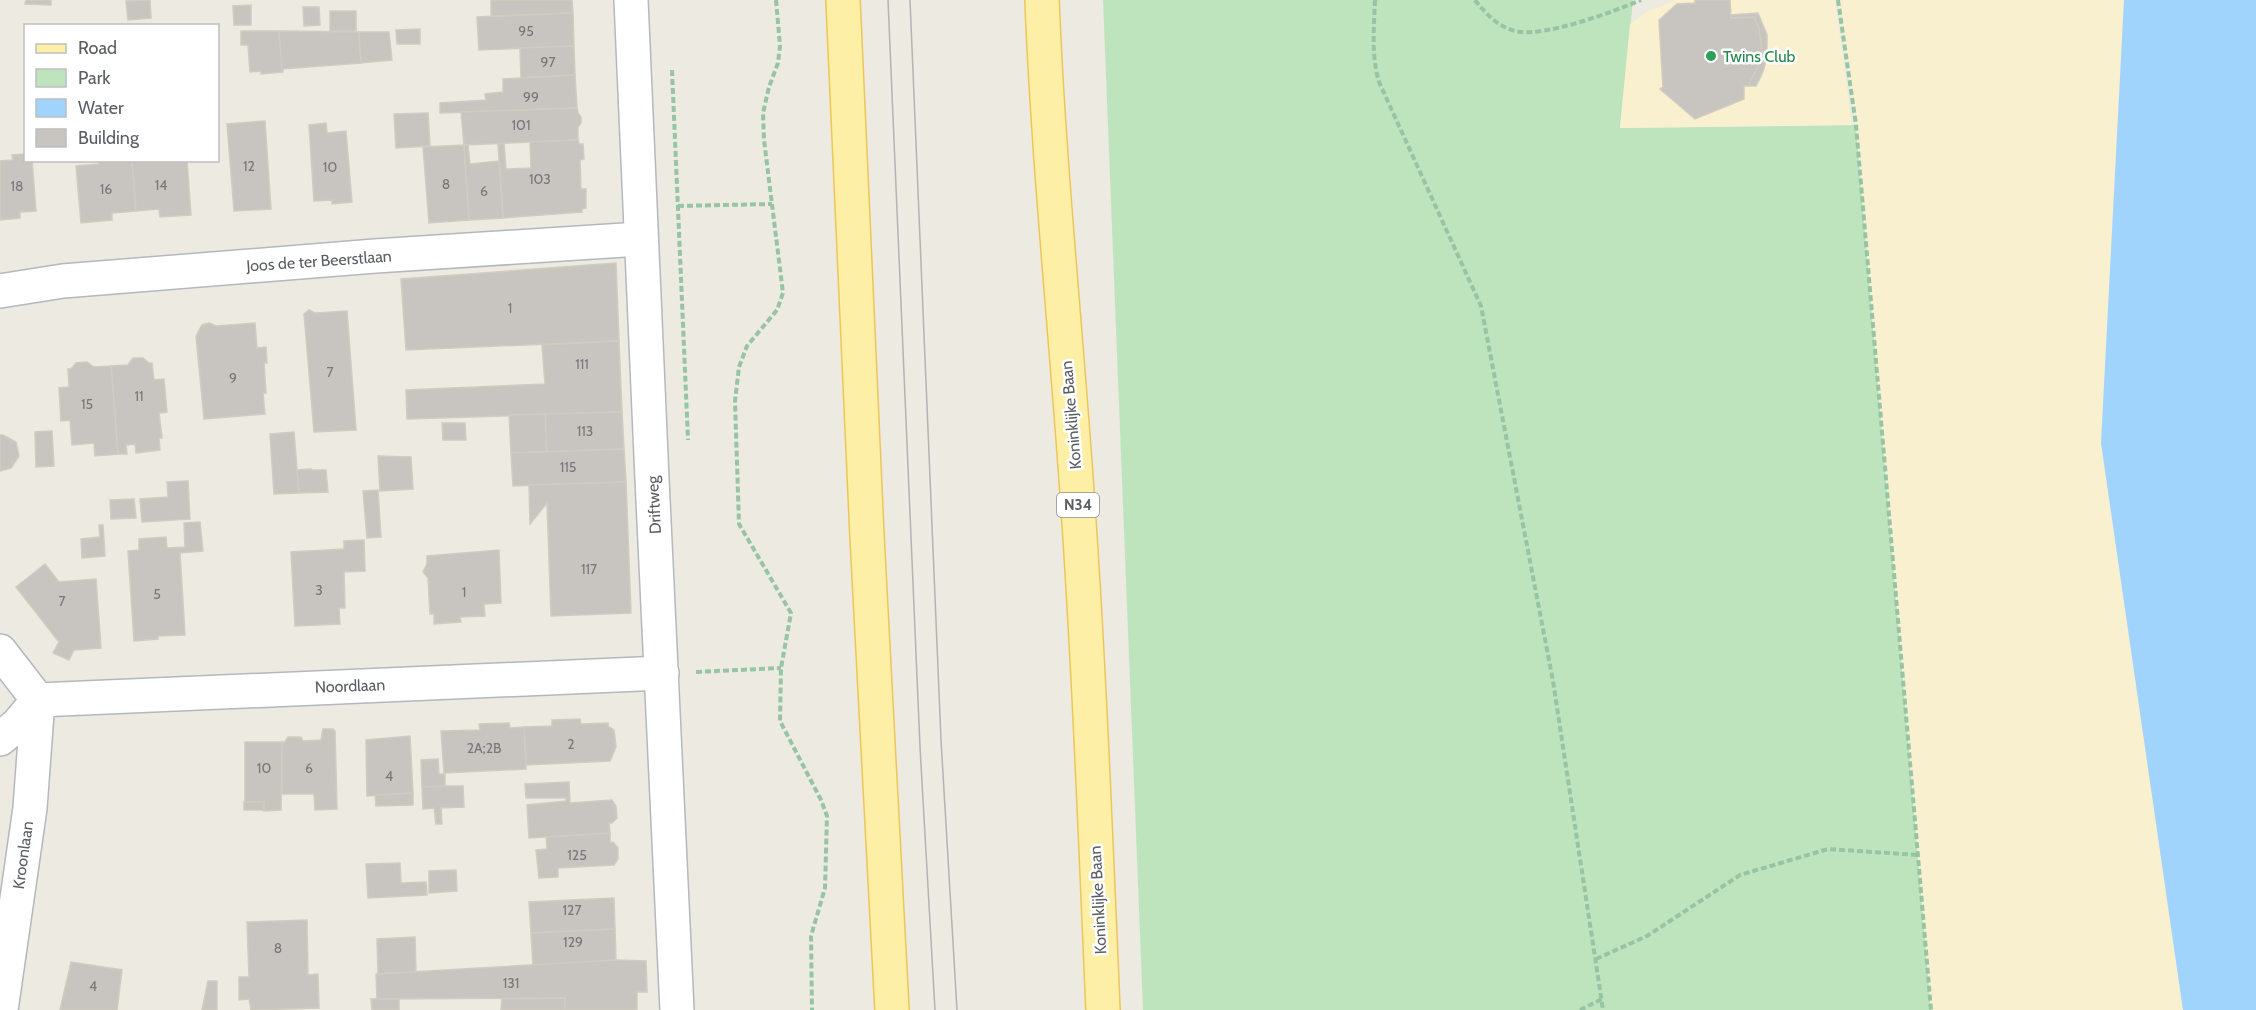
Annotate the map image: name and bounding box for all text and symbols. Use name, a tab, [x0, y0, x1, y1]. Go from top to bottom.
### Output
house number: 95	[518, 22, 534, 40]
legend	[24, 24, 219, 162]
text: Road	[78, 37, 117, 59]
place label: Twins Club	[1723, 47, 1796, 66]
marker: Twins Club	[1704, 49, 1718, 63]
house number: 97	[541, 53, 556, 71]
text: Park	[78, 67, 111, 89]
house number: 99	[523, 88, 539, 106]
text: Water	[78, 97, 124, 119]
house number: 101	[512, 116, 530, 134]
text: Building	[78, 127, 140, 149]
house number: 12	[243, 157, 255, 175]
house number: 10	[323, 158, 337, 176]
house number: 103	[529, 170, 551, 188]
house number: 8	[442, 175, 450, 193]
house number: 14	[155, 176, 167, 194]
house number: 18	[10, 177, 24, 195]
house number: 16	[100, 180, 112, 198]
house number: 6	[480, 182, 488, 200]
street label: Joos de ter Beerstlaan	[245, 246, 392, 276]
house number: 1	[508, 299, 512, 317]
house number: 111	[575, 355, 589, 373]
street label: Koninklijke Baan	[1057, 360, 1085, 470]
house number: 7	[326, 363, 334, 381]
house number: 9	[229, 369, 237, 387]
house number: 11	[134, 387, 144, 405]
house number: 15	[81, 395, 93, 413]
house number: 113	[577, 422, 593, 440]
house number: 115	[560, 458, 576, 476]
street label: Driftweg	[643, 474, 665, 535]
road number: N34	[1057, 493, 1099, 517]
house number: 117	[581, 560, 597, 578]
house number: 3	[315, 581, 323, 599]
house number: 1	[462, 583, 466, 601]
house number: 5	[153, 585, 161, 603]
house number: 7	[58, 592, 66, 610]
street label: Noordlaan	[314, 675, 386, 697]
house number: 2	[567, 735, 575, 753]
house number: 2A;2B	[467, 739, 501, 757]
house number: 10	[257, 759, 271, 777]
house number: 6	[305, 759, 313, 777]
house number: 4	[385, 767, 393, 785]
street label: Kroonlaan	[9, 820, 37, 890]
street label: Koninklijke Baan	[1086, 845, 1110, 955]
house number: 125	[567, 846, 587, 864]
house number: 127	[563, 901, 581, 919]
house number: 129	[563, 933, 583, 951]
house number: 8	[274, 939, 282, 957]
house number: 131	[503, 974, 519, 992]
house number: 4	[89, 977, 97, 995]

